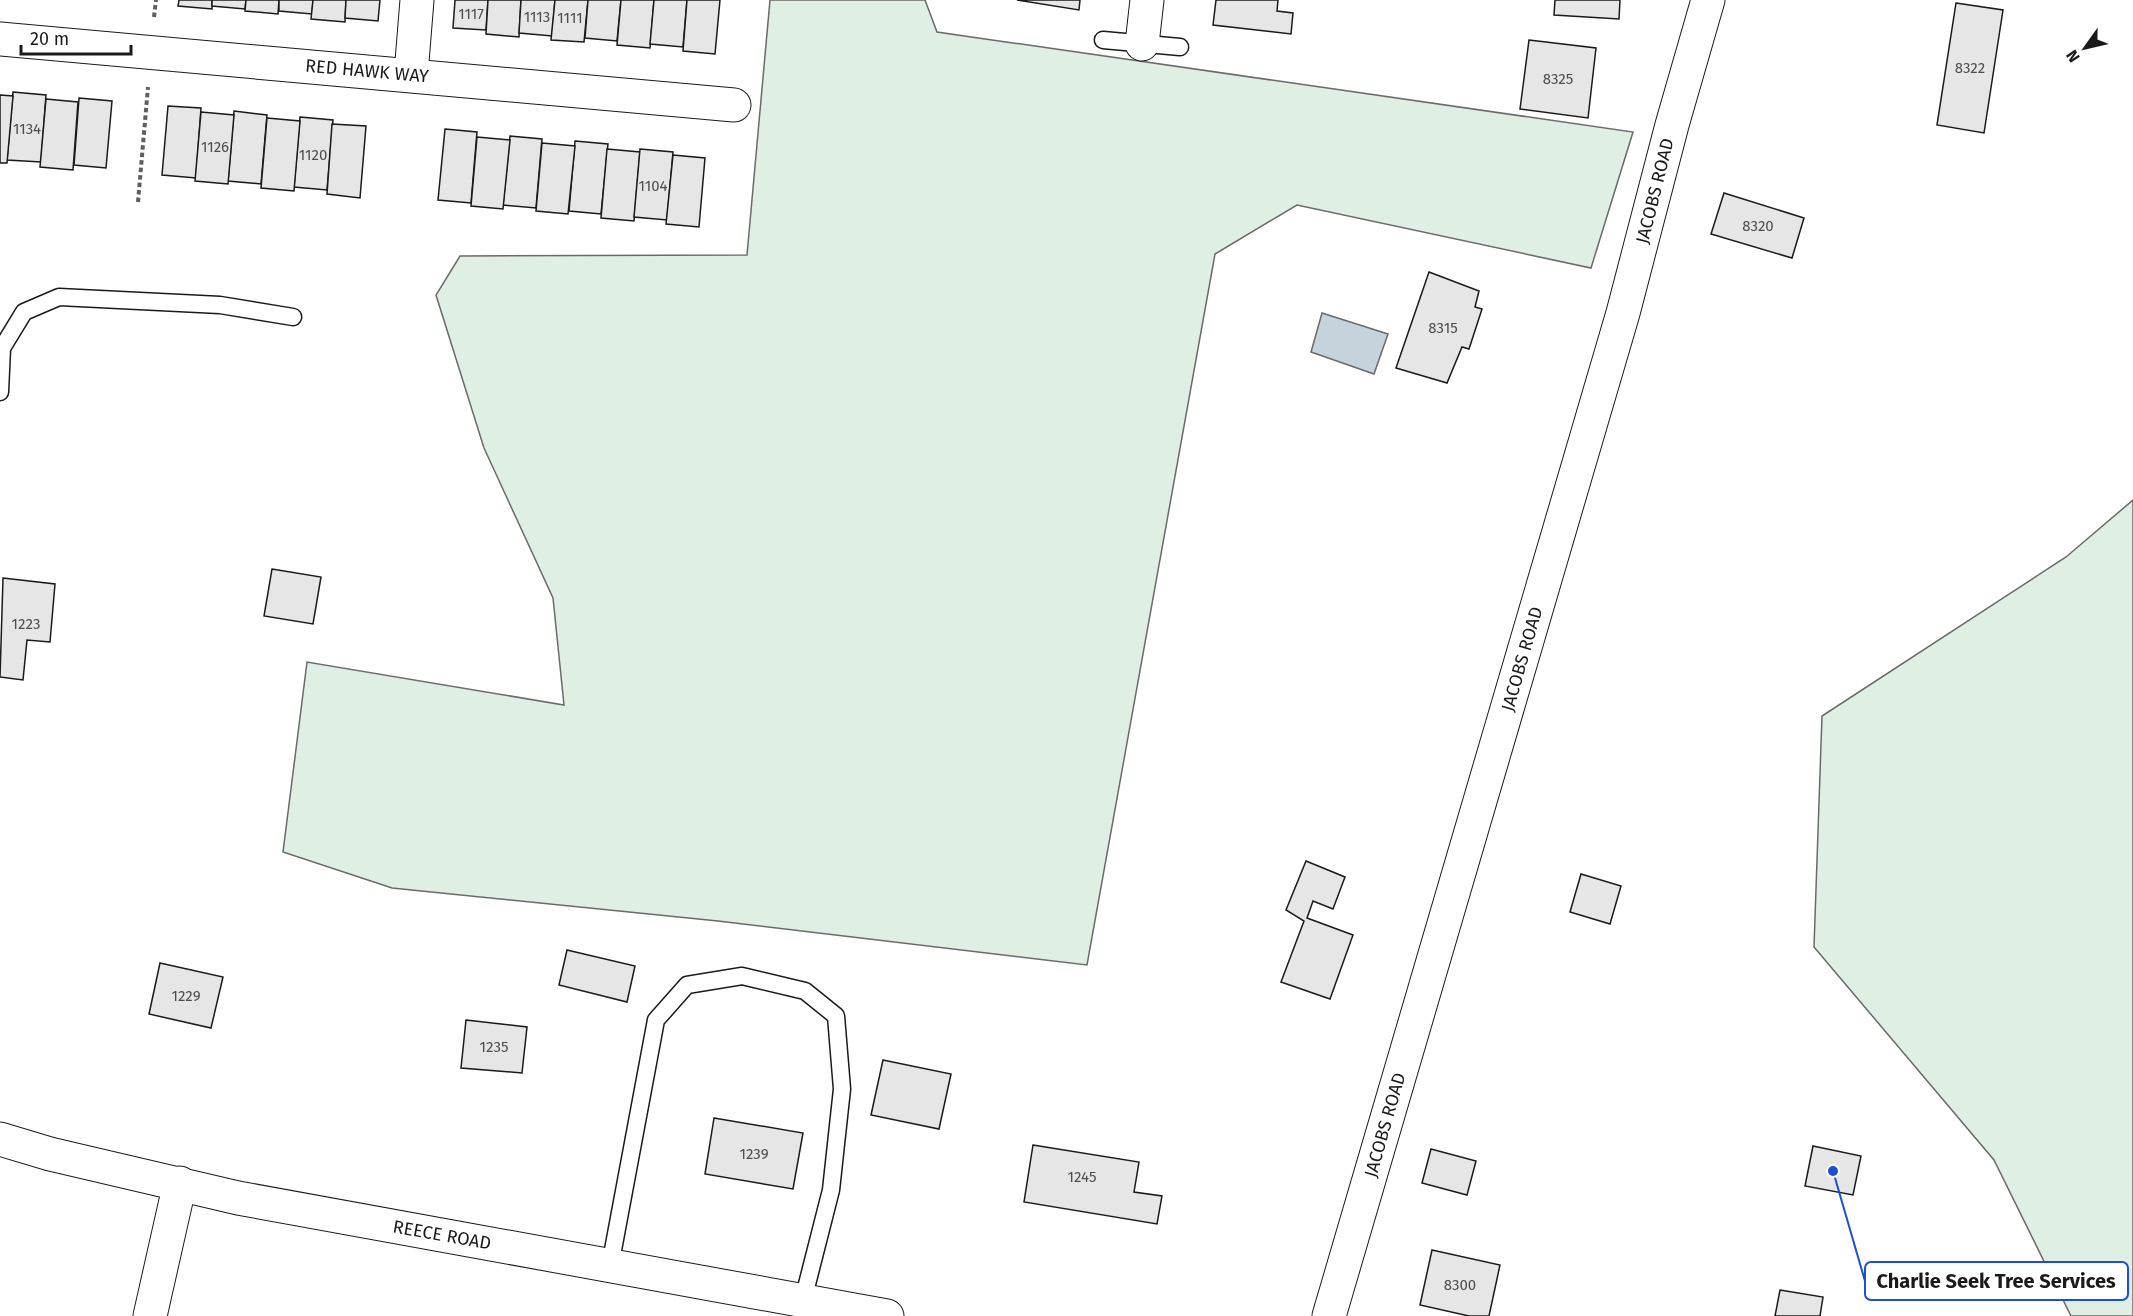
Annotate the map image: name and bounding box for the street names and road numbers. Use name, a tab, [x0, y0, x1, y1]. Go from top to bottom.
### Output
street label: RED HAWK WAY	[304, 55, 430, 87]
street label: JACOBS ROAD	[1631, 136, 1679, 246]
street label: JACOBS ROAD	[1497, 604, 1547, 714]
street label: JACOBS ROAD	[1360, 1070, 1410, 1180]
street label: REECE ROAD	[391, 1216, 493, 1254]

